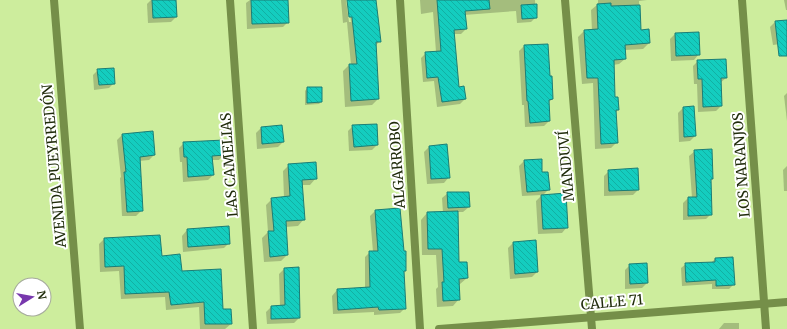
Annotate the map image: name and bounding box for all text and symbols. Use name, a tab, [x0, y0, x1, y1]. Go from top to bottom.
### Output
street label: AVENIDA PUEYRREDÓN	[38, 83, 70, 249]
street label: LAS CAMELIAS	[216, 112, 242, 218]
street label: LOS NARANJOS	[728, 112, 754, 218]
street label: ALGARROBO	[385, 121, 409, 210]
street label: MANDUVÍ	[554, 130, 578, 202]
north arrow	[12, 277, 52, 317]
text: N	[34, 289, 50, 301]
street label: CALLE 71	[580, 290, 644, 314]

